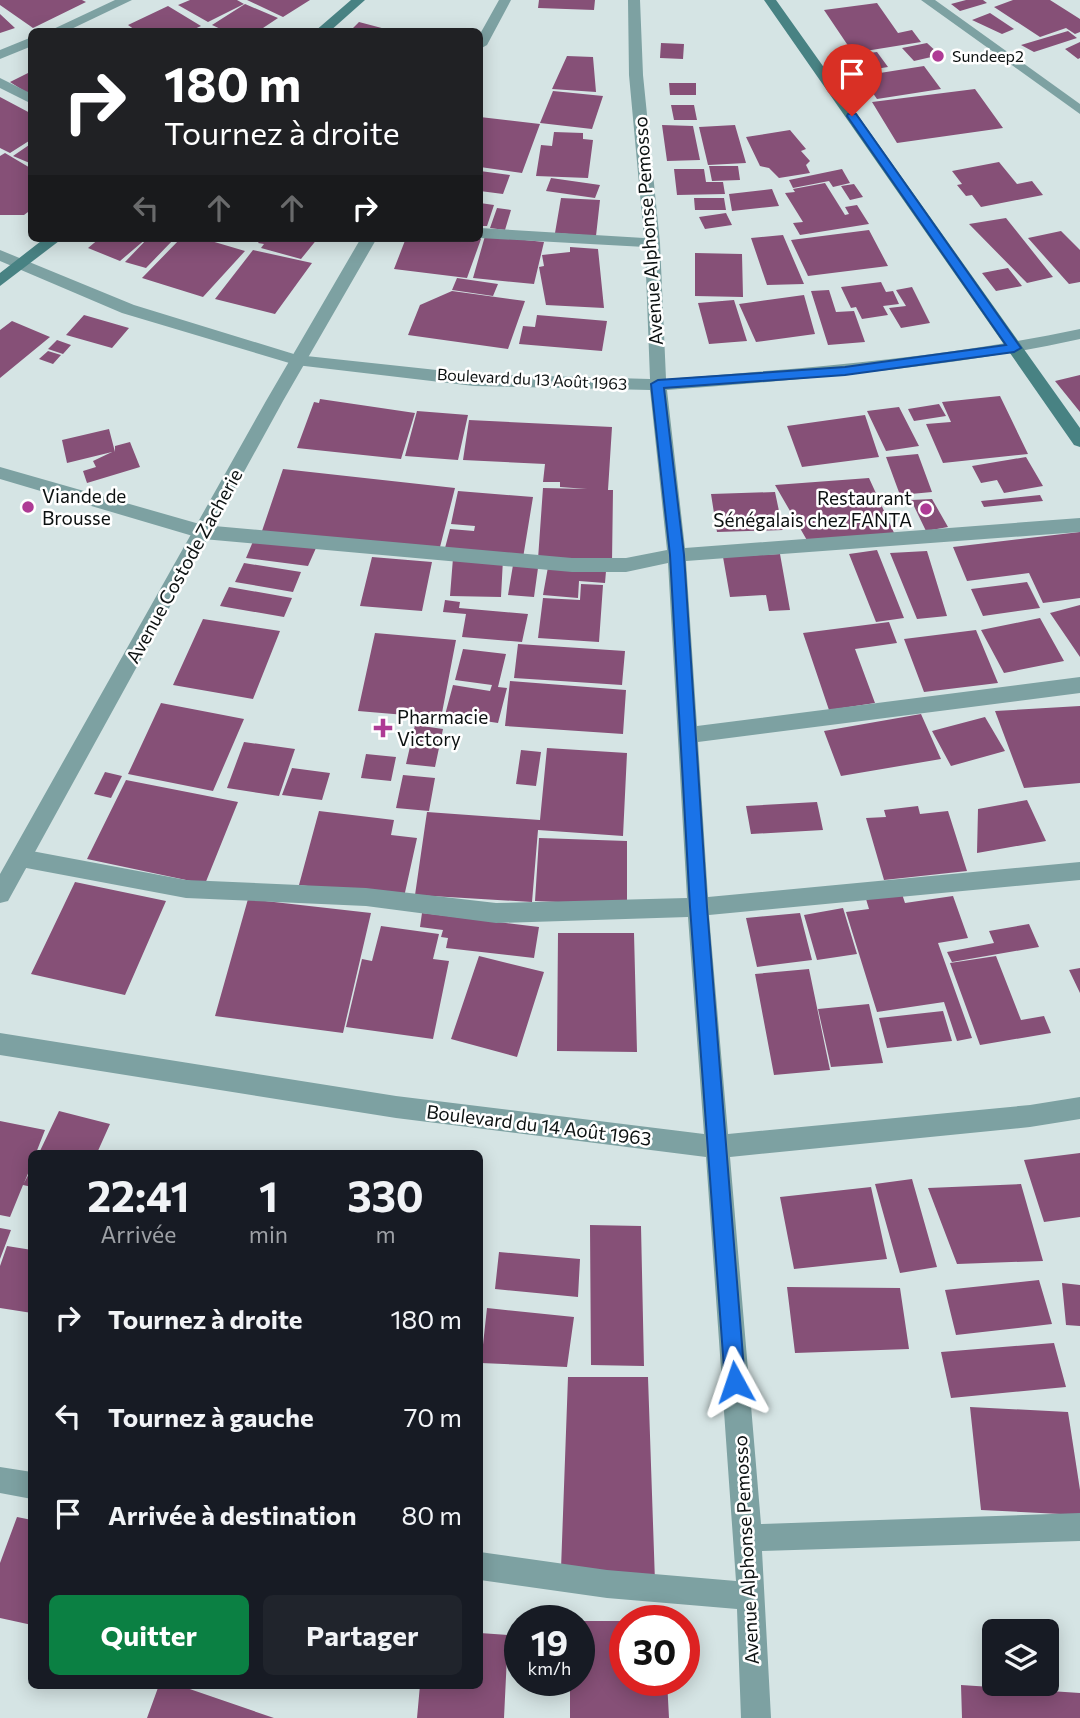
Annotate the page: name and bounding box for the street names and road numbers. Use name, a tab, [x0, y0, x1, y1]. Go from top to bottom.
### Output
street label: Avenue Alphonse Pemosso	[628, 116, 667, 346]
street label: Boulevard du 13 Août 1963	[436, 364, 628, 393]
street label: Avenue Costode Zacherie	[120, 464, 247, 667]
street label: Boulevard du 14 Août 1963	[425, 1099, 653, 1150]
street label: Avenue Alphonse Pemosso	[728, 1435, 763, 1665]

